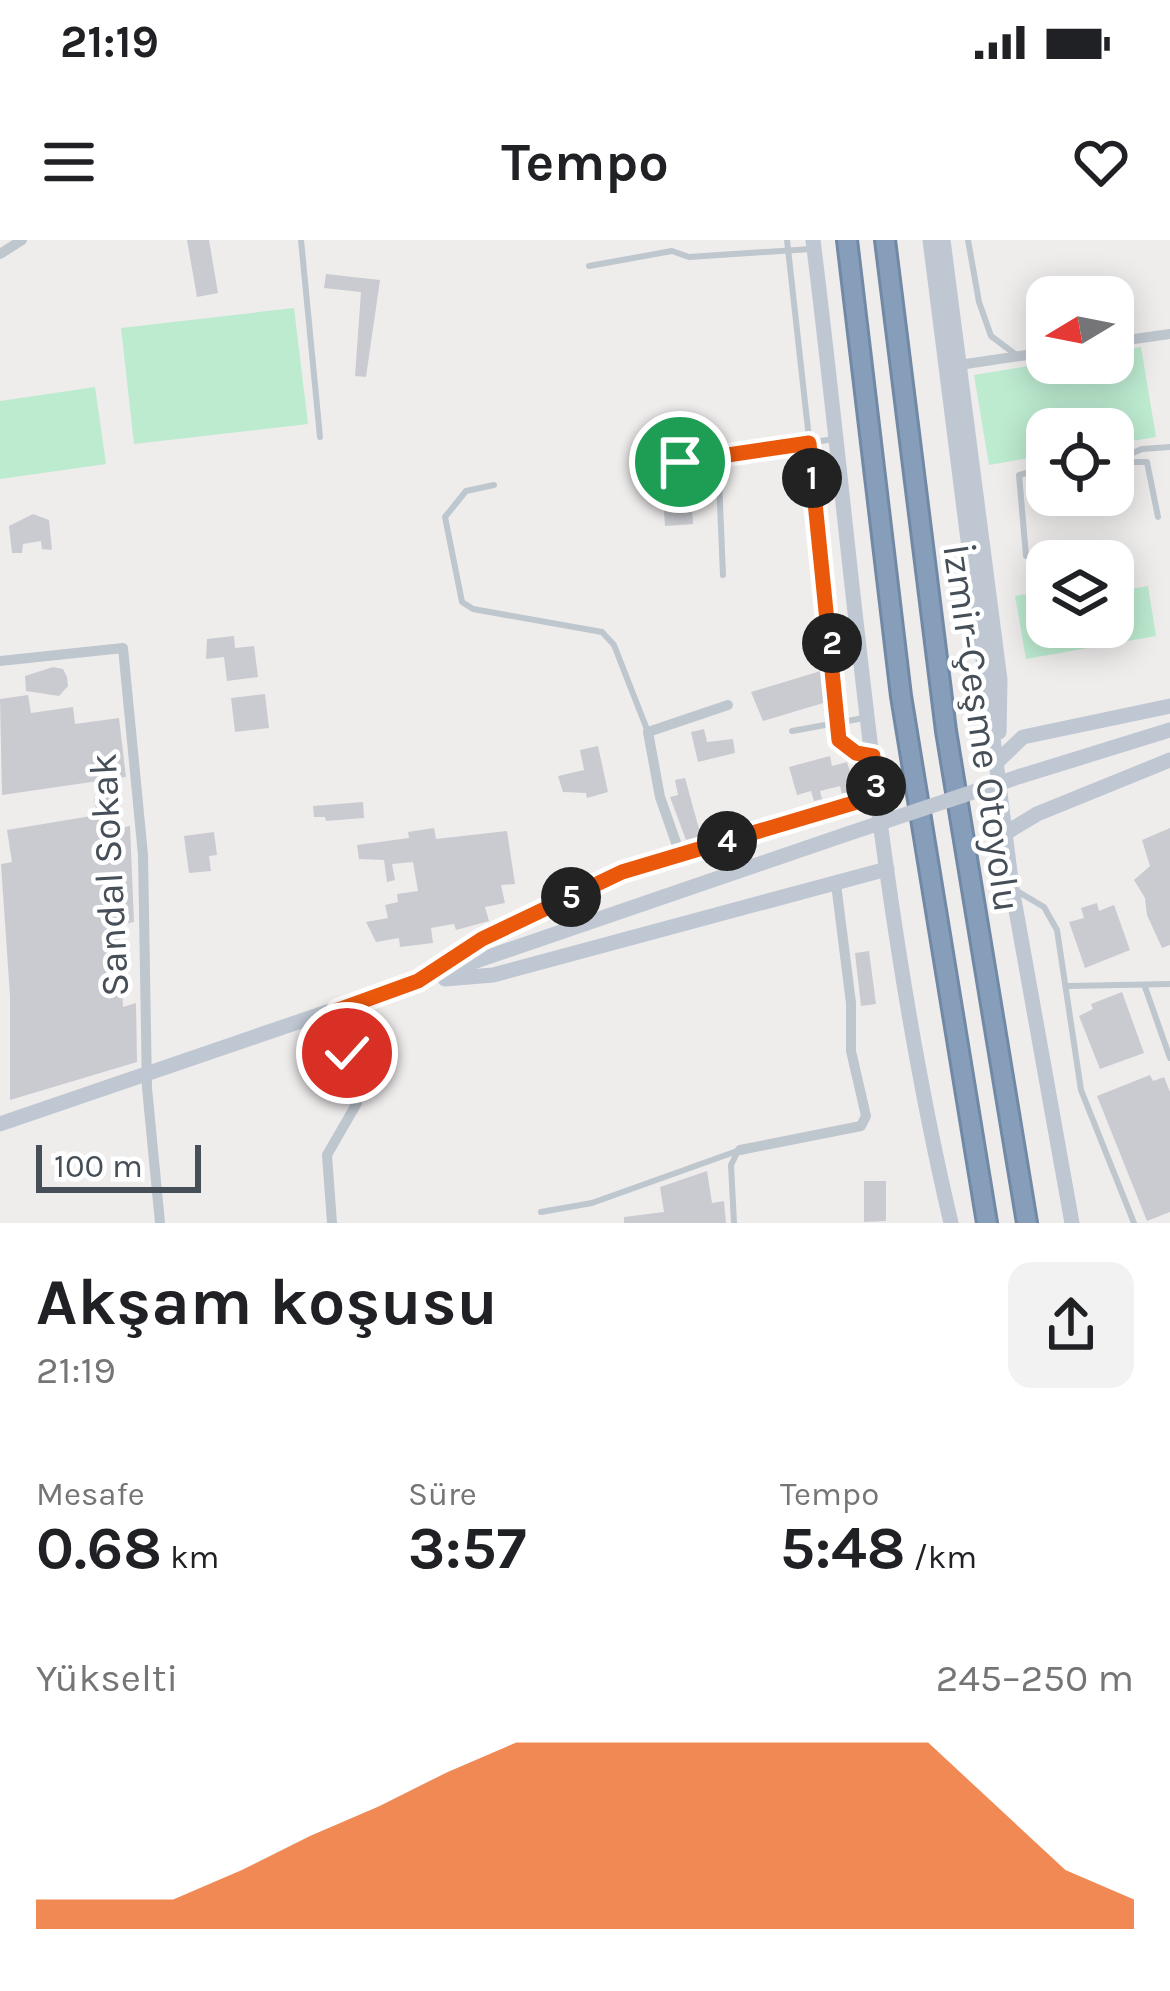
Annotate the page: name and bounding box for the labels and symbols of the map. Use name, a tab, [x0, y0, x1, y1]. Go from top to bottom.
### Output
north arrow	[1026, 276, 1134, 384]
pin	[629, 411, 731, 513]
pin: 1	[782, 448, 842, 508]
street label: İzmir-Çeşme Otoyolu	[933, 541, 1031, 915]
pin: 2	[802, 613, 862, 673]
street label: Sandal Sokak	[80, 752, 138, 998]
pin: 3	[846, 756, 906, 816]
pin: 4	[697, 811, 757, 871]
pin: 5	[541, 867, 601, 927]
pin	[296, 1002, 398, 1104]
scale bar	[36, 1139, 201, 1192]

